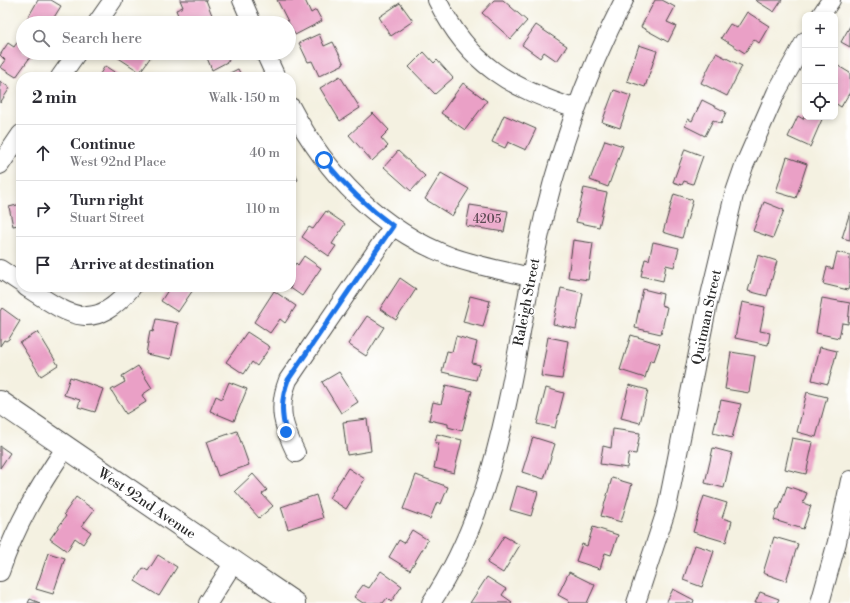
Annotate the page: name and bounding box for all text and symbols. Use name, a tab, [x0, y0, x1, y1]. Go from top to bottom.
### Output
map controls	[802, 12, 838, 120]
button: +	[802, 12, 838, 48]
search box	[16, 16, 296, 60]
icon: search	[30, 27, 52, 49]
text: Search here	[62, 29, 142, 48]
button: −	[802, 48, 838, 84]
button: locate	[802, 84, 838, 120]
text: 2 min	[32, 87, 77, 109]
text: Walk · 150 m	[209, 90, 280, 106]
text: Continue	[70, 135, 135, 154]
icon: ahead	[32, 142, 54, 164]
text: 40 m	[250, 145, 280, 161]
route start	[315, 151, 333, 169]
text: West 92nd Place	[70, 154, 166, 170]
text: Turn right	[70, 191, 144, 210]
icon: right	[32, 198, 54, 220]
text: 110 m	[246, 201, 280, 217]
text: Stuart Street	[70, 210, 145, 226]
house number: 4205	[473, 212, 502, 227]
icon: arrive	[32, 254, 54, 276]
text: Arrive at destination	[70, 255, 214, 274]
street label: Raleigh Street	[510, 257, 544, 348]
street label: Quitman Street	[688, 268, 726, 366]
route end	[277, 423, 295, 441]
street label: West 92nd Avenue	[93, 464, 199, 543]

